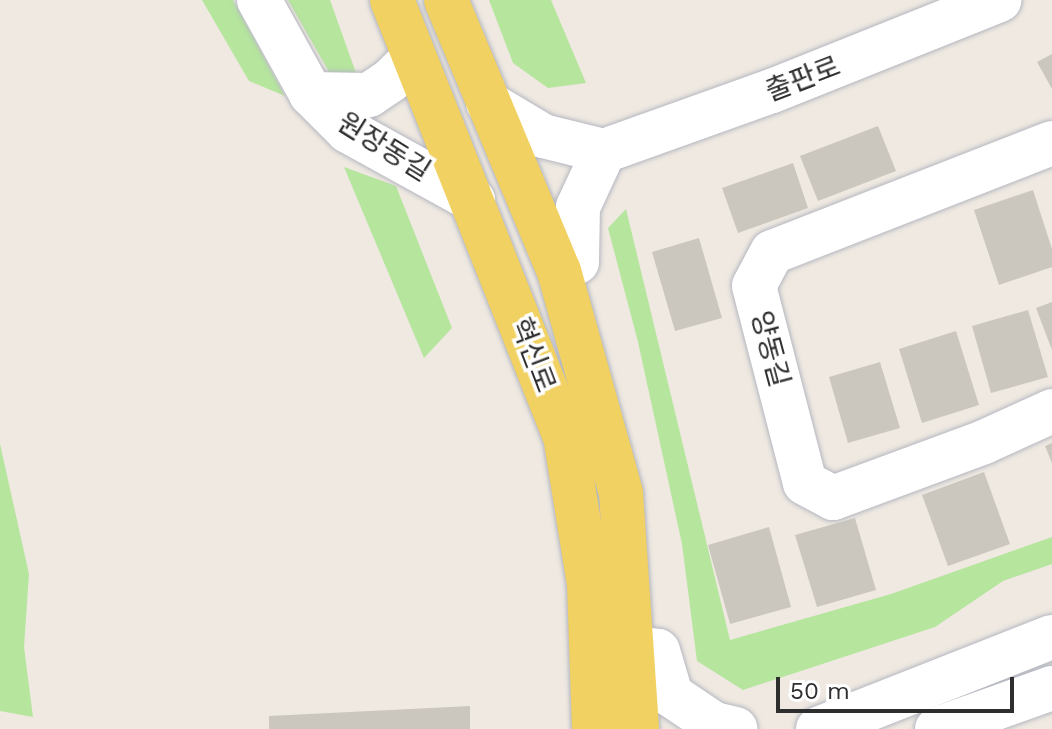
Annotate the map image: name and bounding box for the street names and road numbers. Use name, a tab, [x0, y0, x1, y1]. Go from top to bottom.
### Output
street label: 출판로	[761, 49, 845, 109]
street label: 원장동길	[331, 105, 437, 189]
street label: 양동길	[744, 307, 796, 391]
street label: 혁신로	[503, 313, 563, 397]

